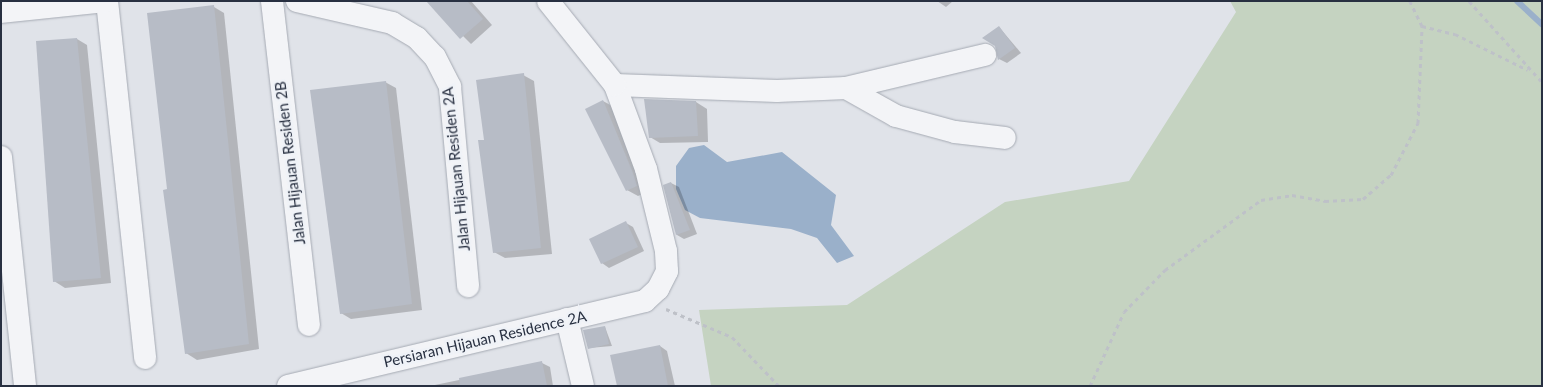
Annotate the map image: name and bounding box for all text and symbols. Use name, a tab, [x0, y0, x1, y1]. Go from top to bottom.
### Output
street label: Jalan Hijauan Residen 2B	[271, 80, 309, 246]
street label: Jalan Hijauan Residen 2A	[438, 86, 474, 252]
street label: Persiaran Hijauan Residence 2A	[382, 307, 588, 371]

